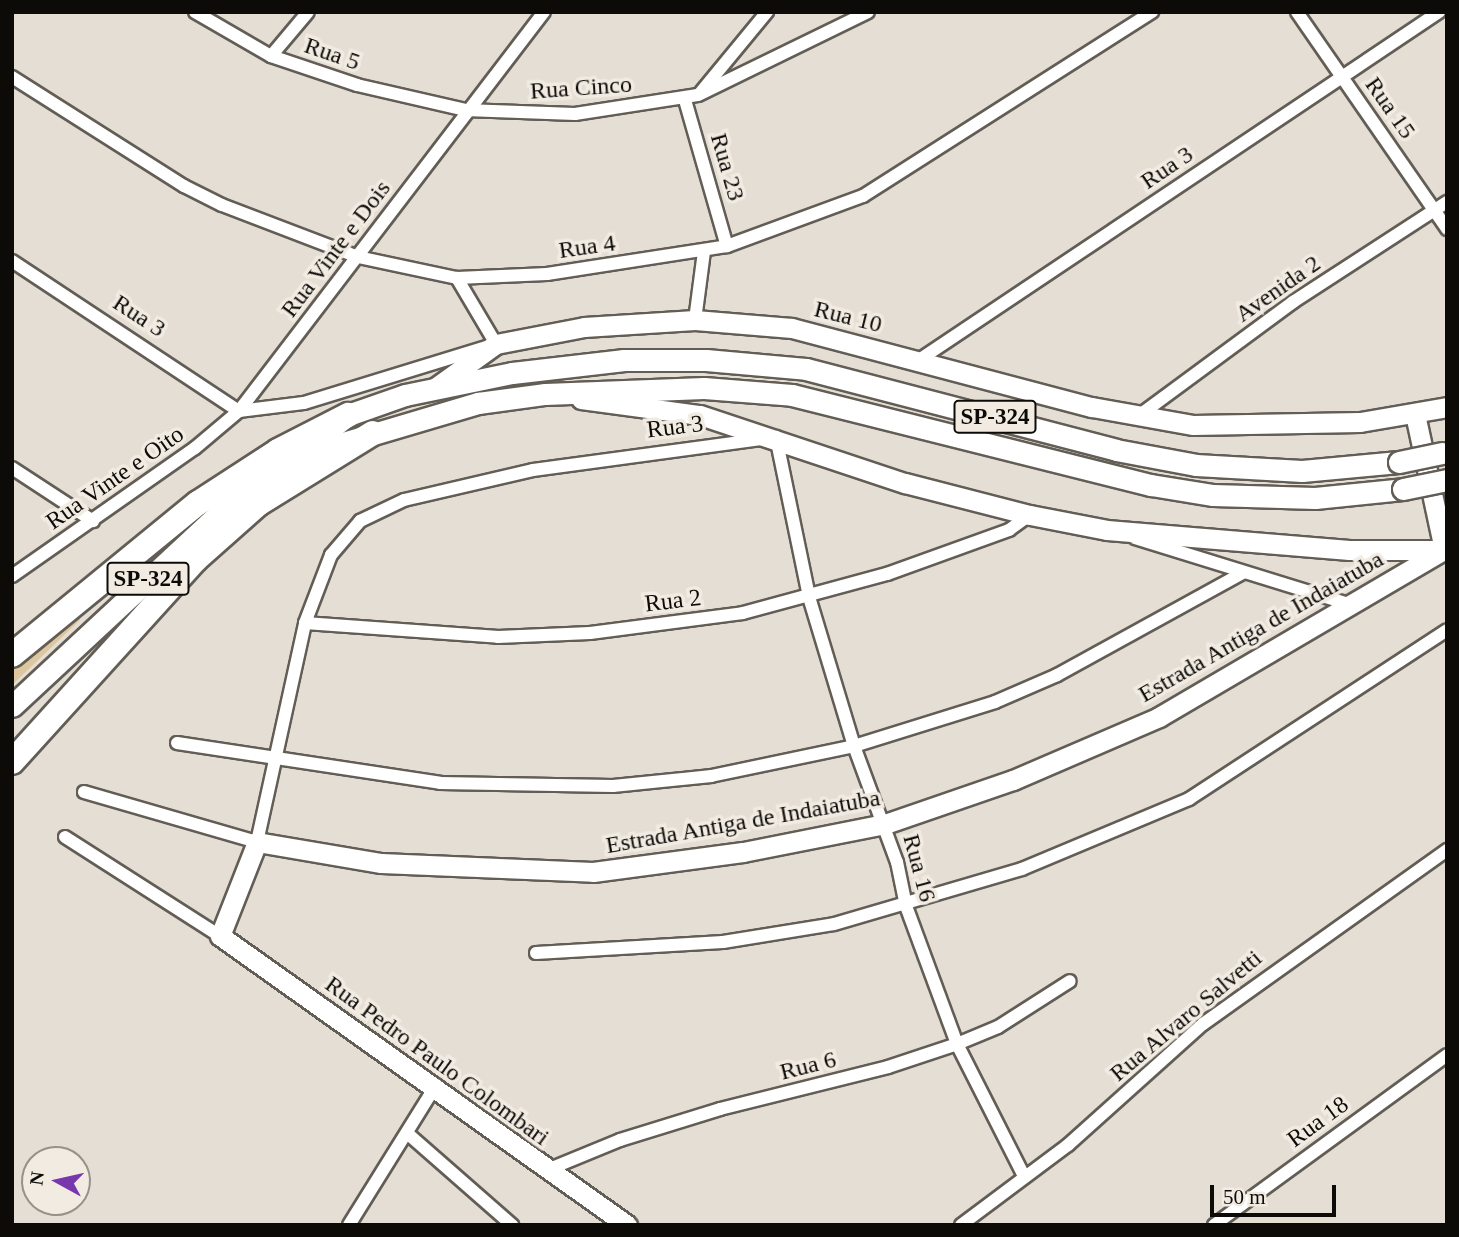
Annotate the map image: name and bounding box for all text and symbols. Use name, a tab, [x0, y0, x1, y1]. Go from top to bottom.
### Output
street label: Rua 5	[301, 31, 363, 77]
street label: Rua Cinco	[529, 70, 633, 106]
street label: Rua 15	[1359, 72, 1421, 144]
street label: Rua 23	[704, 130, 750, 204]
street label: Rua 3	[1135, 140, 1199, 196]
street label: Rua Vinte e Dois	[275, 175, 397, 323]
street label: Rua 4	[557, 229, 617, 265]
street label: Avenida 2	[1230, 249, 1326, 329]
street label: Rua 3	[107, 288, 171, 344]
street label: Rua 10	[811, 295, 885, 339]
road number: SP-324	[953, 398, 1037, 436]
street label: Rua 3	[645, 409, 705, 445]
street label: Rua Vinte e Oito	[40, 420, 190, 536]
street label: Estrada Antiga de Indaiatuba	[1133, 545, 1389, 709]
road number: SP-324	[106, 559, 190, 598]
street label: Rua 2	[643, 583, 703, 619]
street label: Estrada Antiga de Indaiatuba	[603, 784, 883, 860]
street label: Rua 16	[896, 831, 942, 905]
street label: Rua Alvaro Salvetti	[1104, 944, 1268, 1088]
street label: Rua Pedro Paulo Colombari	[319, 970, 555, 1152]
street label: Rua 6	[777, 1045, 839, 1087]
street label: Rua 18	[1282, 1090, 1354, 1154]
north arrow	[21, 1146, 91, 1216]
text: N	[25, 1170, 48, 1187]
scale bar	[1214, 1170, 1340, 1214]
text: 50 m	[1223, 1185, 1266, 1209]

